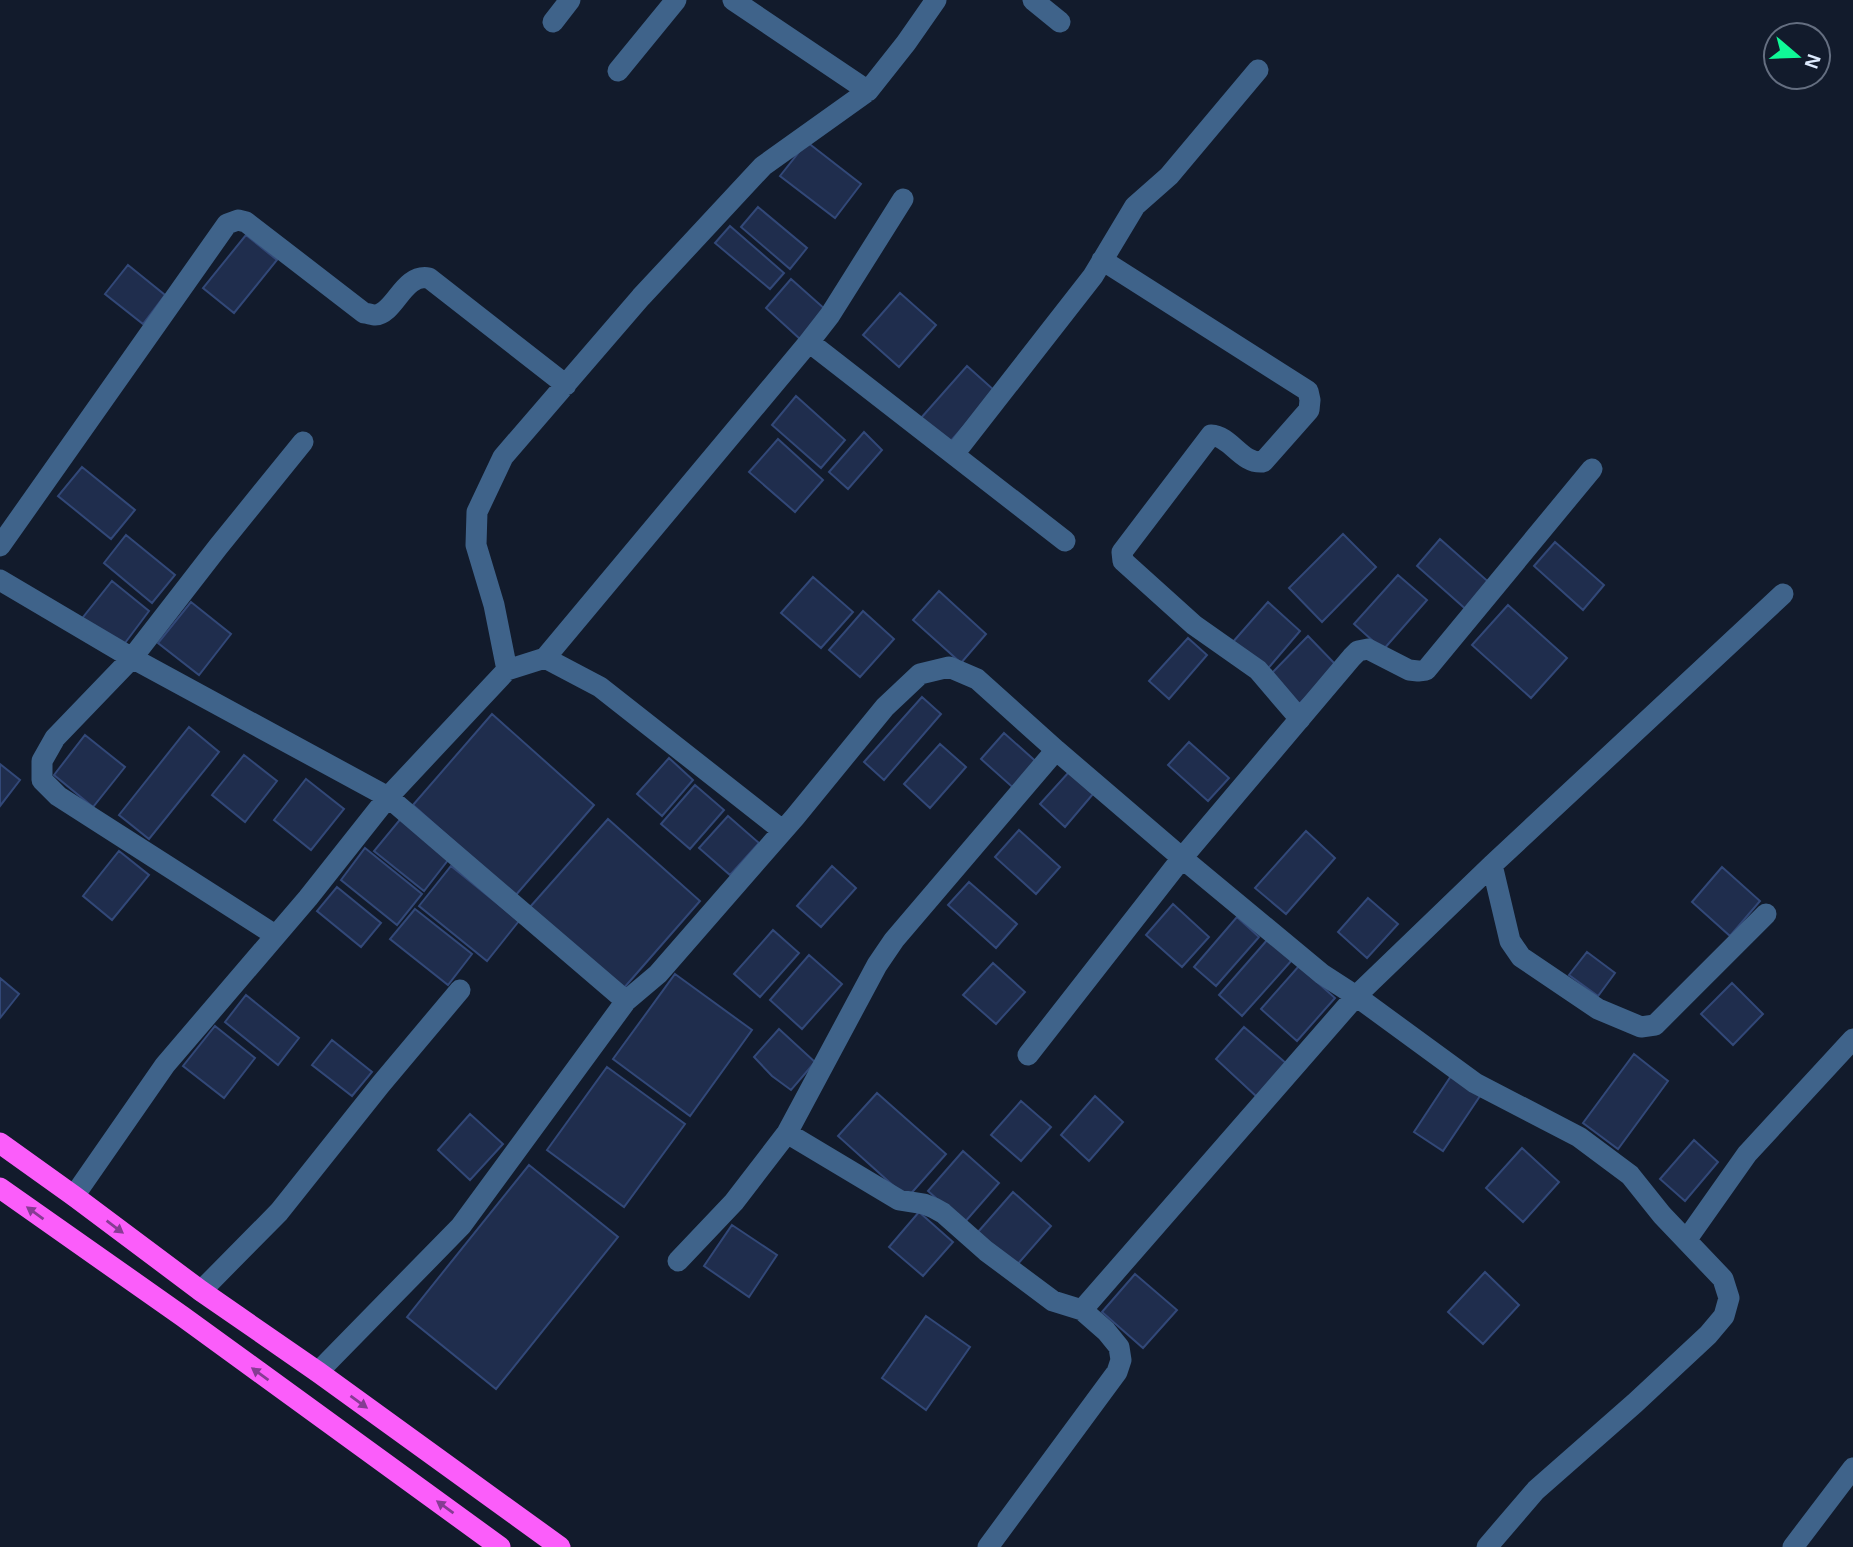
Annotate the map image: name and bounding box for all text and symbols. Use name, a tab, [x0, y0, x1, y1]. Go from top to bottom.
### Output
north arrow	[1762, 21, 1832, 91]
text: N	[1800, 51, 1825, 71]
one-way arrow	[26, 1206, 44, 1220]
one-way arrow	[105, 1219, 123, 1234]
one-way arrow	[251, 1367, 269, 1381]
one-way arrow	[350, 1394, 368, 1409]
one-way arrow	[436, 1500, 454, 1514]

